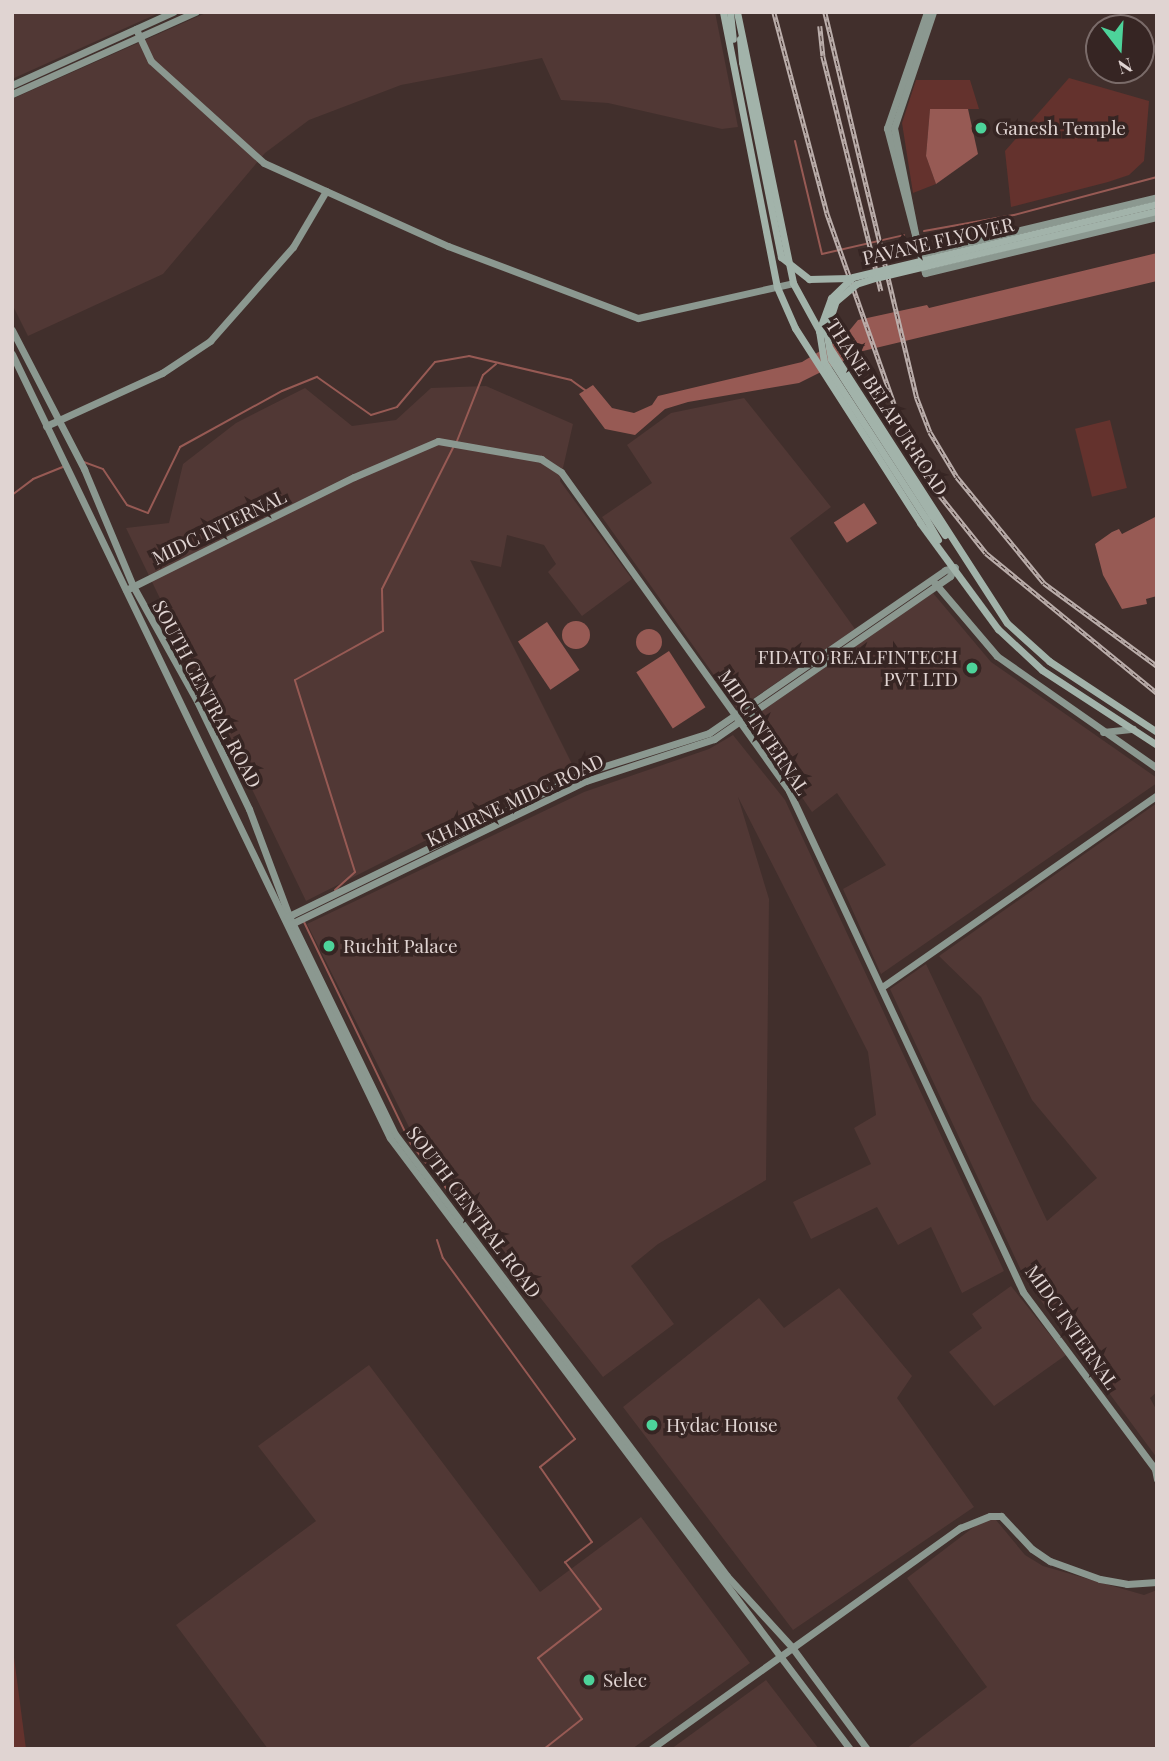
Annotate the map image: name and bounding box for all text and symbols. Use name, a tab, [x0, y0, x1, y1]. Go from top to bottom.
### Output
north arrow	[1085, 14, 1155, 84]
text: N	[1115, 53, 1136, 82]
place label: Ganesh Temple	[995, 117, 1126, 139]
marker: Ganesh Temple	[973, 120, 989, 136]
street label: PAVANE FLYOVER	[860, 213, 1016, 269]
street label: THANE BELAPUR ROAD	[821, 314, 953, 500]
street label: MIDC INTERNAL	[148, 485, 290, 569]
street label: SOUTH CENTRAL ROAD	[148, 596, 266, 792]
place label: FIDATO REALFINTECH PVT LTD	[758, 646, 958, 690]
marker: FIDATO REALFINTECH PVT LTD	[964, 660, 980, 676]
street label: MIDC INTERNAL	[714, 665, 814, 799]
street label: KHAIRNE MIDC ROAD	[423, 749, 607, 851]
place label: Ruchit Palace	[343, 935, 458, 957]
marker: Ruchit Palace	[321, 938, 337, 954]
street label: SOUTH CENTRAL ROAD	[402, 1122, 546, 1302]
street label: MIDC INTERNAL	[1021, 1261, 1123, 1393]
place label: Hydac House	[666, 1414, 778, 1436]
marker: Hydac House	[644, 1417, 660, 1433]
place label: Selec	[603, 1669, 647, 1691]
marker: Selec	[581, 1672, 597, 1688]

